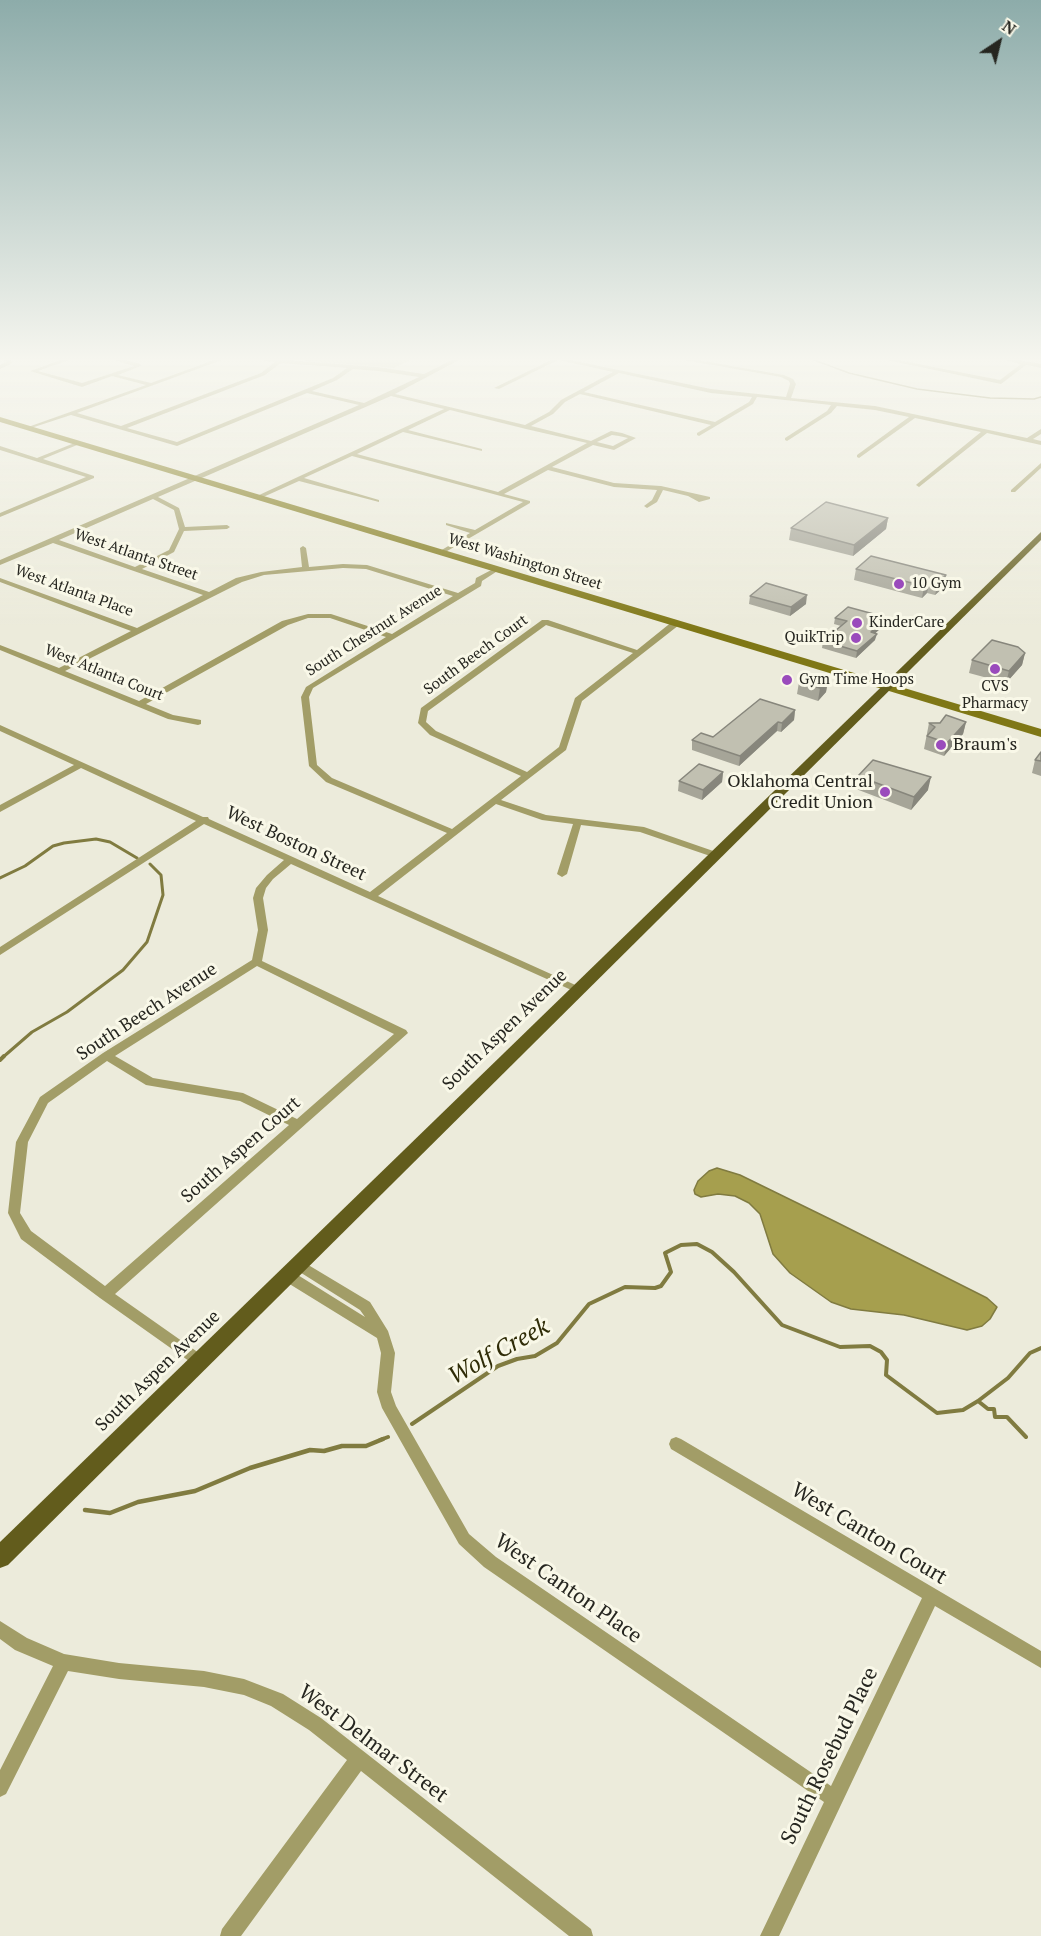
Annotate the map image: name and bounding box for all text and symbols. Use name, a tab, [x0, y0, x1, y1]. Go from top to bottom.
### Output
north arrow	[969, 12, 1029, 72]
text: N	[998, 15, 1021, 40]
street label: West Atlanta Street	[72, 525, 200, 585]
street label: West Washington Street	[446, 530, 604, 594]
street label: West Atlanta Place	[12, 561, 136, 621]
place label: 10 Gym	[911, 575, 961, 593]
marker: 10 Gym	[892, 577, 906, 591]
street label: South Chestnut Avenue	[303, 582, 445, 680]
street label: South Beech Court	[420, 611, 532, 699]
place label: KinderCare	[869, 614, 944, 632]
marker: KinderCare	[850, 616, 864, 630]
place label: QuikTrip	[784, 629, 844, 647]
marker: QuikTrip	[849, 631, 863, 645]
street label: West Atlanta Court	[42, 641, 166, 705]
marker: CVS Pharmacy	[988, 662, 1002, 676]
place label: Gym Time Hoops	[799, 671, 914, 689]
marker: Gym Time Hoops	[780, 673, 794, 687]
place label: CVS Pharmacy	[962, 678, 1028, 713]
place label: Braum's	[953, 734, 1017, 756]
marker: Braum's	[934, 738, 948, 752]
place label: Oklahoma Central Credit Union	[727, 771, 873, 814]
marker: Oklahoma Central Credit Union	[878, 785, 892, 799]
street label: West Boston Street	[223, 802, 369, 886]
street label: South Beech Avenue	[73, 959, 221, 1065]
street label: South Aspen Avenue	[438, 965, 572, 1095]
street label: South Aspen Court	[177, 1092, 305, 1208]
street label: South Aspen Avenue	[91, 1306, 225, 1436]
water label: Wolf Creek	[444, 1313, 554, 1391]
street label: West Canton Court	[787, 1478, 951, 1590]
street label: West Canton Place	[490, 1529, 646, 1649]
street label: South Rosebud Place	[776, 1663, 884, 1849]
street label: West Delmar Street	[293, 1680, 453, 1808]

